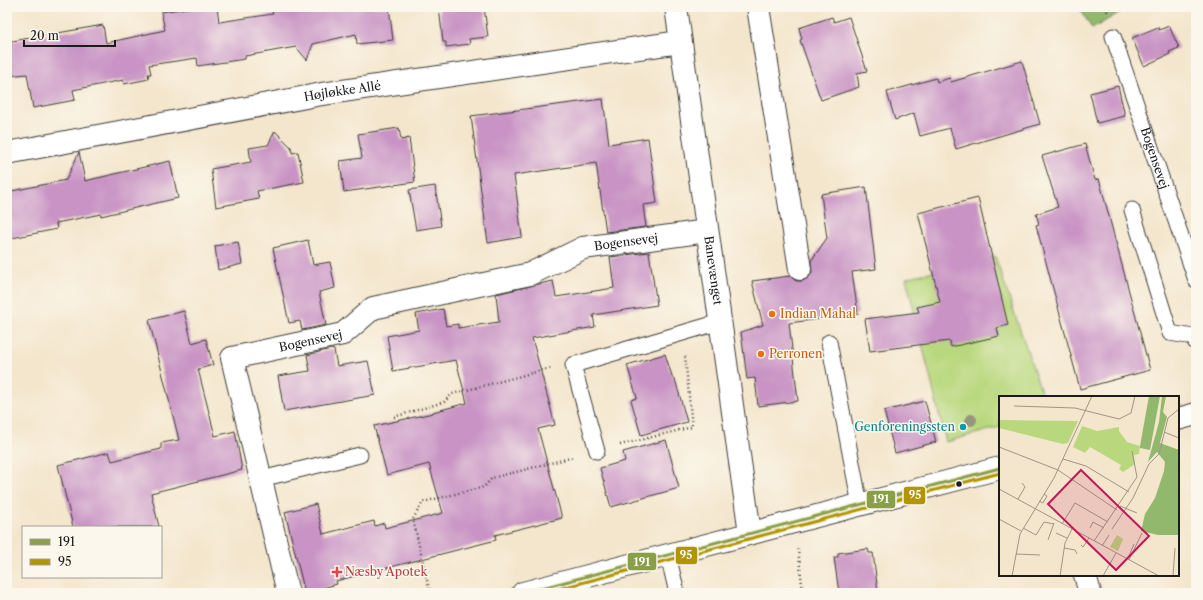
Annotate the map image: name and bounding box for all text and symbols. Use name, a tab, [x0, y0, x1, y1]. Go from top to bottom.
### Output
scale bar	[24, 22, 115, 48]
text: 20 m	[30, 28, 59, 43]
street label: Højløkke Allé	[303, 78, 382, 104]
street label: Bogensevej	[1138, 125, 1172, 191]
street label: Bogensevej	[593, 230, 659, 253]
street label: Banevænget	[701, 235, 726, 307]
place label: Indian Mahal	[780, 306, 856, 321]
marker: Indian Mahal	[767, 309, 777, 319]
street label: Bogensevej	[277, 326, 344, 355]
place label: Perronen	[769, 346, 823, 361]
marker: Perronen	[756, 349, 766, 359]
inset map	[999, 396, 1179, 576]
place label: Genforeningssten	[854, 419, 955, 434]
marker: Genforeningssten	[958, 422, 968, 432]
unlabelled marker	[954, 479, 964, 489]
line badge: 95	[903, 486, 926, 505]
text: 95	[909, 488, 921, 502]
line badge: 191	[866, 490, 896, 509]
text: 191	[873, 492, 889, 506]
legend	[22, 526, 162, 578]
text: 191	[58, 534, 75, 549]
line badge: 95	[675, 546, 698, 565]
text: 95	[680, 548, 692, 562]
line badge: 191	[627, 552, 657, 571]
text: 95	[58, 554, 72, 569]
text: 191	[634, 555, 650, 569]
place label: Næsby Apotek	[345, 564, 428, 579]
marker: Næsby Apotek	[332, 567, 342, 577]

